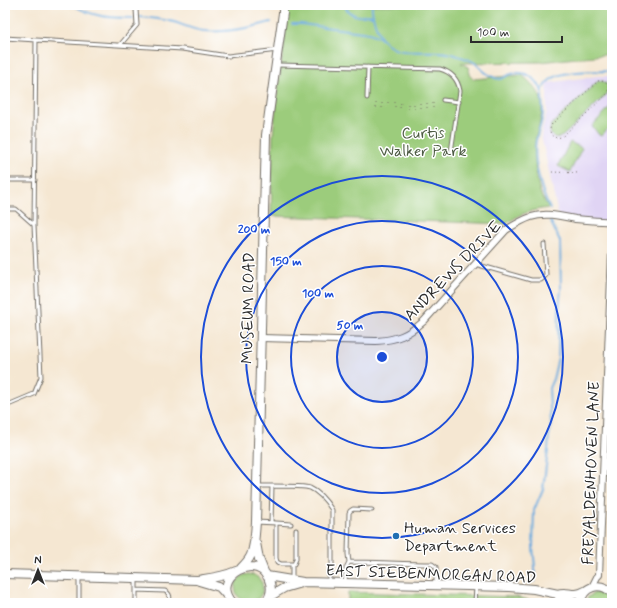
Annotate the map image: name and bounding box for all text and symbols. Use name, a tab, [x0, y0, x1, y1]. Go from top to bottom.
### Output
scale bar	[471, 18, 562, 44]
text: 100 m	[477, 25, 509, 41]
park label: Curtis Walker Park	[379, 123, 467, 162]
street label: ANDREWS DRIVE	[400, 216, 506, 326]
text: 200 m	[238, 222, 271, 238]
street label: MUSEUM ROAD	[237, 252, 260, 364]
text: 150 m	[270, 254, 302, 270]
text: 100 m	[302, 286, 335, 302]
text: 50 m	[337, 318, 364, 334]
centre of rings	[375, 350, 389, 364]
street label: FREYALDENHOVEN LANE	[578, 381, 605, 565]
place label: Human Services Department	[404, 518, 516, 557]
marker: Human Services Department	[391, 531, 401, 541]
north arrow	[18, 550, 58, 590]
text: N	[34, 554, 42, 568]
street label: EAST SIEBENMORGAN ROAD	[325, 560, 537, 589]

